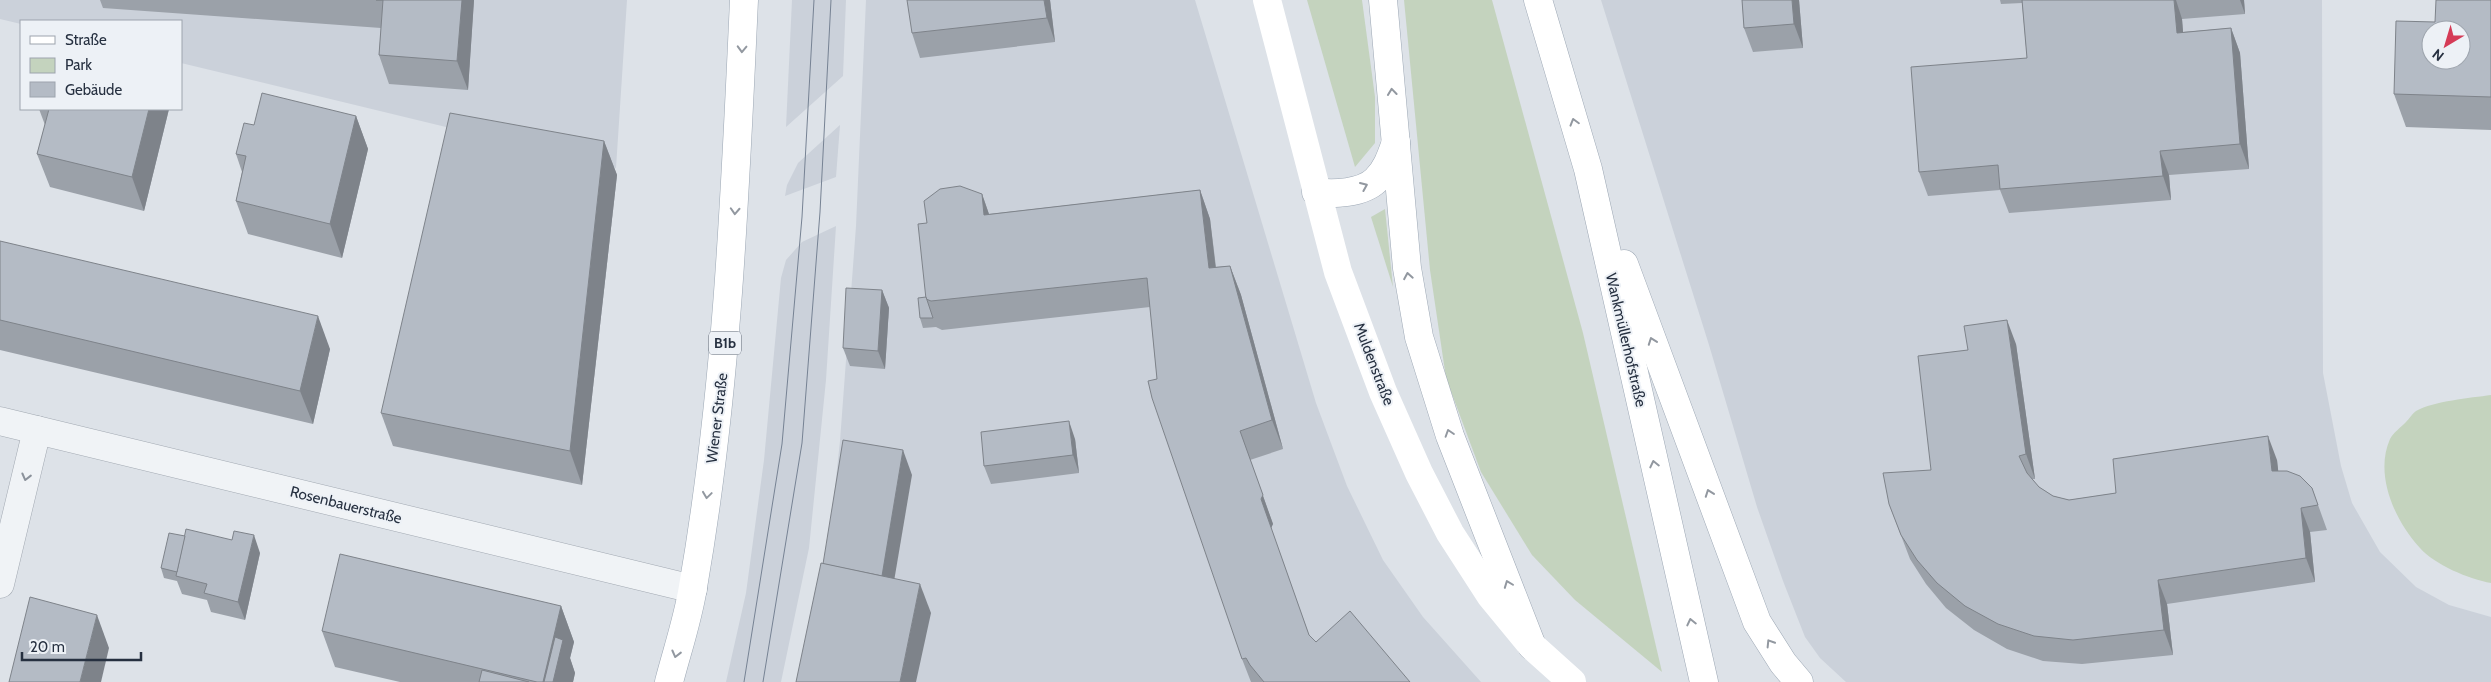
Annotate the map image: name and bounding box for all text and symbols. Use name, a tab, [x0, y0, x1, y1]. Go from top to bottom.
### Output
legend	[20, 20, 182, 110]
north arrow	[2421, 20, 2471, 70]
text: Straße	[65, 31, 107, 49]
one-way arrow	[736, 45, 747, 53]
text: N	[2429, 45, 2447, 65]
text: Park	[65, 56, 92, 74]
text: Gebäude	[65, 81, 122, 99]
one-way arrow	[1387, 88, 1398, 96]
one-way arrow	[1570, 119, 1580, 127]
one-way arrow	[1359, 182, 1368, 192]
one-way arrow	[729, 207, 740, 215]
one-way arrow	[1404, 271, 1414, 280]
street label: Wankmüllerhofstraße	[1602, 271, 1650, 409]
street label: Muldenstraße	[1350, 320, 1398, 408]
road number: B1b	[709, 332, 741, 354]
one-way arrow	[1648, 337, 1658, 345]
street label: Wiener Straße	[703, 372, 732, 464]
one-way arrow	[1445, 429, 1455, 437]
one-way arrow	[1649, 460, 1660, 468]
one-way arrow	[21, 473, 32, 482]
street label: Rosenbauerstraße	[288, 482, 404, 528]
one-way arrow	[1705, 489, 1715, 498]
one-way arrow	[702, 491, 713, 499]
one-way arrow	[1504, 580, 1514, 589]
one-way arrow	[1686, 618, 1697, 627]
scale bar	[22, 630, 141, 662]
text: 20 m	[30, 638, 65, 656]
one-way arrow	[1767, 639, 1777, 648]
one-way arrow	[672, 649, 682, 657]

